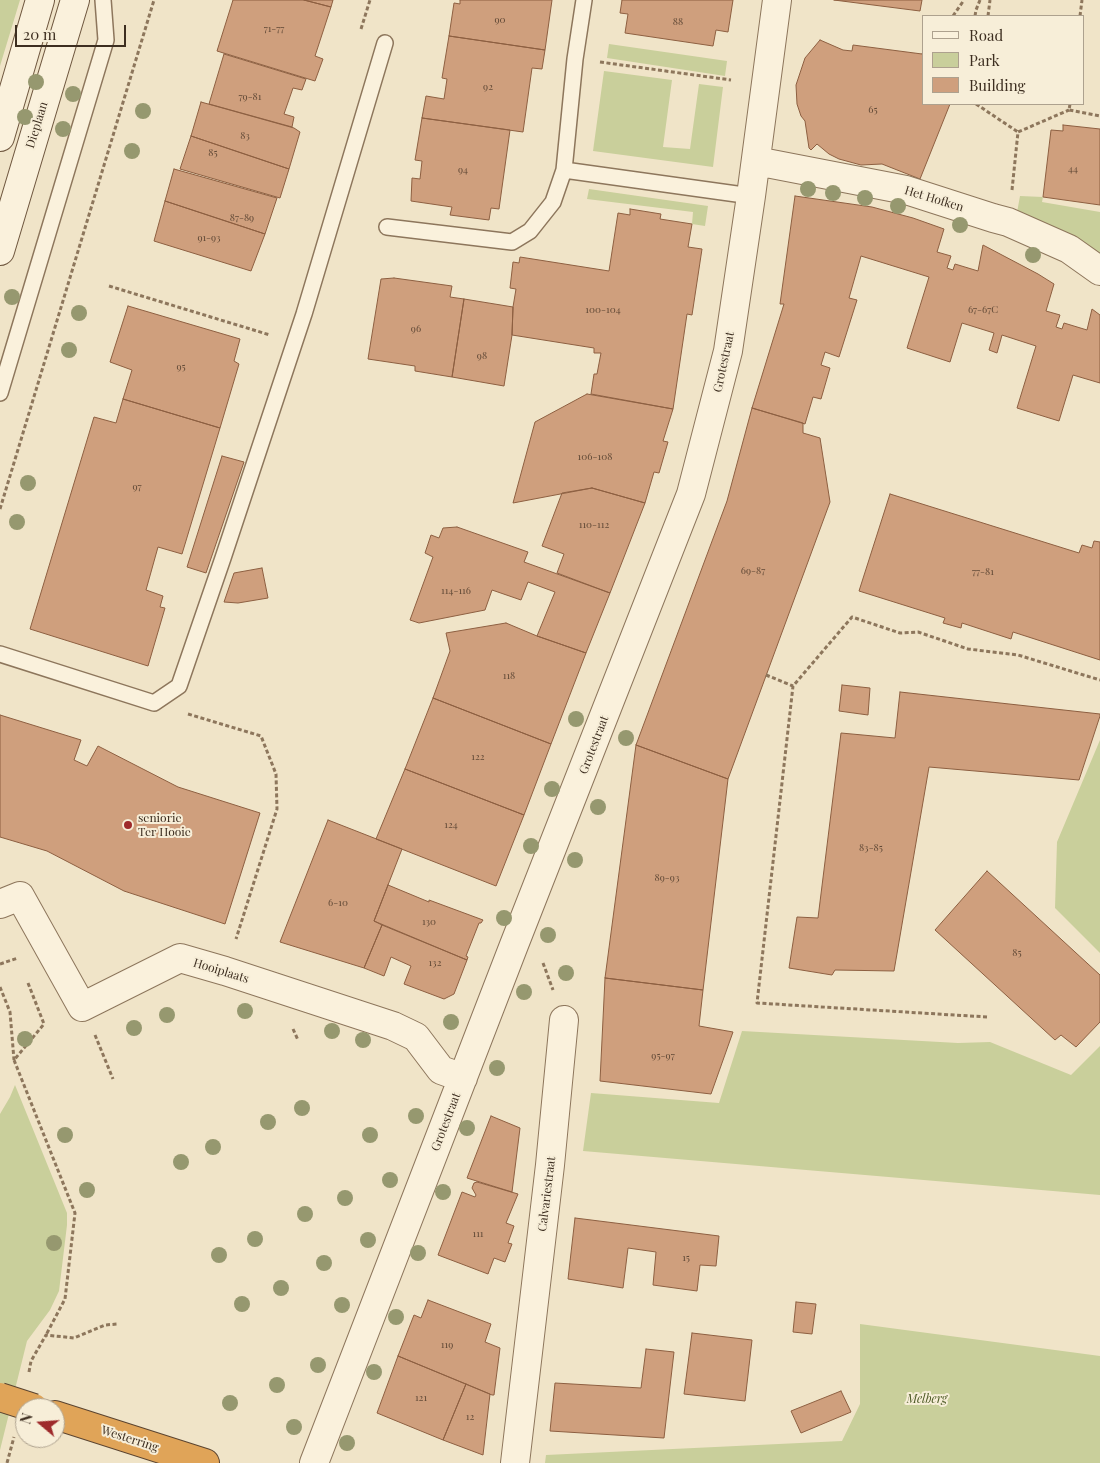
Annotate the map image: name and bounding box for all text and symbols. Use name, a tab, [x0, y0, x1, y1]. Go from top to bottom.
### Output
house number: 90	[494, 14, 506, 26]
scale bar	[18, 15, 129, 47]
legend	[922, 15, 1085, 105]
house number: 88	[673, 16, 683, 28]
house number: 71-77	[264, 23, 284, 35]
text: 20 m	[23, 24, 56, 44]
text: Road	[969, 25, 1003, 45]
text: Park	[969, 50, 1000, 70]
text: Building	[969, 75, 1025, 95]
house number: 92	[483, 81, 493, 93]
house number: 79-81	[238, 91, 262, 103]
street label: Dieplaan	[23, 100, 51, 150]
house number: 65	[868, 104, 878, 116]
house number: 83	[240, 130, 250, 142]
house number: 85	[208, 147, 218, 159]
house number: 44	[1068, 163, 1078, 175]
house number: 94	[458, 164, 468, 176]
street label: Het Hofken	[903, 183, 965, 215]
house number: 87-89	[230, 212, 254, 224]
house number: 91-93	[197, 232, 221, 244]
house number: 100-104	[585, 304, 621, 316]
house number: 67-67C	[968, 304, 998, 316]
house number: 96	[411, 323, 421, 335]
street label: Grotestraat	[711, 330, 737, 394]
house number: 98	[477, 350, 487, 362]
house number: 95	[176, 361, 186, 373]
house number: 106-108	[578, 451, 612, 463]
house number: 97	[132, 481, 142, 493]
house number: 110-112	[579, 519, 609, 531]
house number: 69-87	[741, 565, 765, 577]
house number: 77-81	[972, 566, 994, 578]
house number: 114-116	[441, 585, 471, 597]
house number: 118	[503, 670, 515, 682]
street label: Grotestraat	[576, 714, 612, 776]
house number: 122	[471, 751, 485, 763]
place label: seniorie Ter Hooie	[138, 811, 191, 839]
marker: seniorie Ter Hooie	[122, 819, 134, 831]
house number: 124	[444, 819, 458, 831]
house number: 83-85	[859, 842, 883, 854]
house number: 89-93	[655, 872, 679, 884]
house number: 6-10	[328, 897, 348, 909]
house number: 130	[422, 916, 436, 928]
house number: 85	[1012, 947, 1022, 959]
street label: Hooiplaats	[191, 956, 251, 986]
house number: 132	[429, 957, 441, 969]
house number: 95-97	[651, 1050, 675, 1062]
street label: Grotestraat	[428, 1091, 464, 1153]
street label: Calvariestraat	[535, 1156, 559, 1232]
house number: 111	[472, 1228, 484, 1240]
house number: 15	[682, 1252, 690, 1264]
house number: 119	[441, 1339, 453, 1351]
house number: 121	[415, 1392, 427, 1404]
park label: Melberg	[907, 1392, 947, 1406]
north arrow	[15, 1398, 65, 1448]
text: N	[16, 1411, 37, 1426]
house number: 12	[466, 1411, 474, 1423]
street label: Westerring	[100, 1423, 160, 1455]

